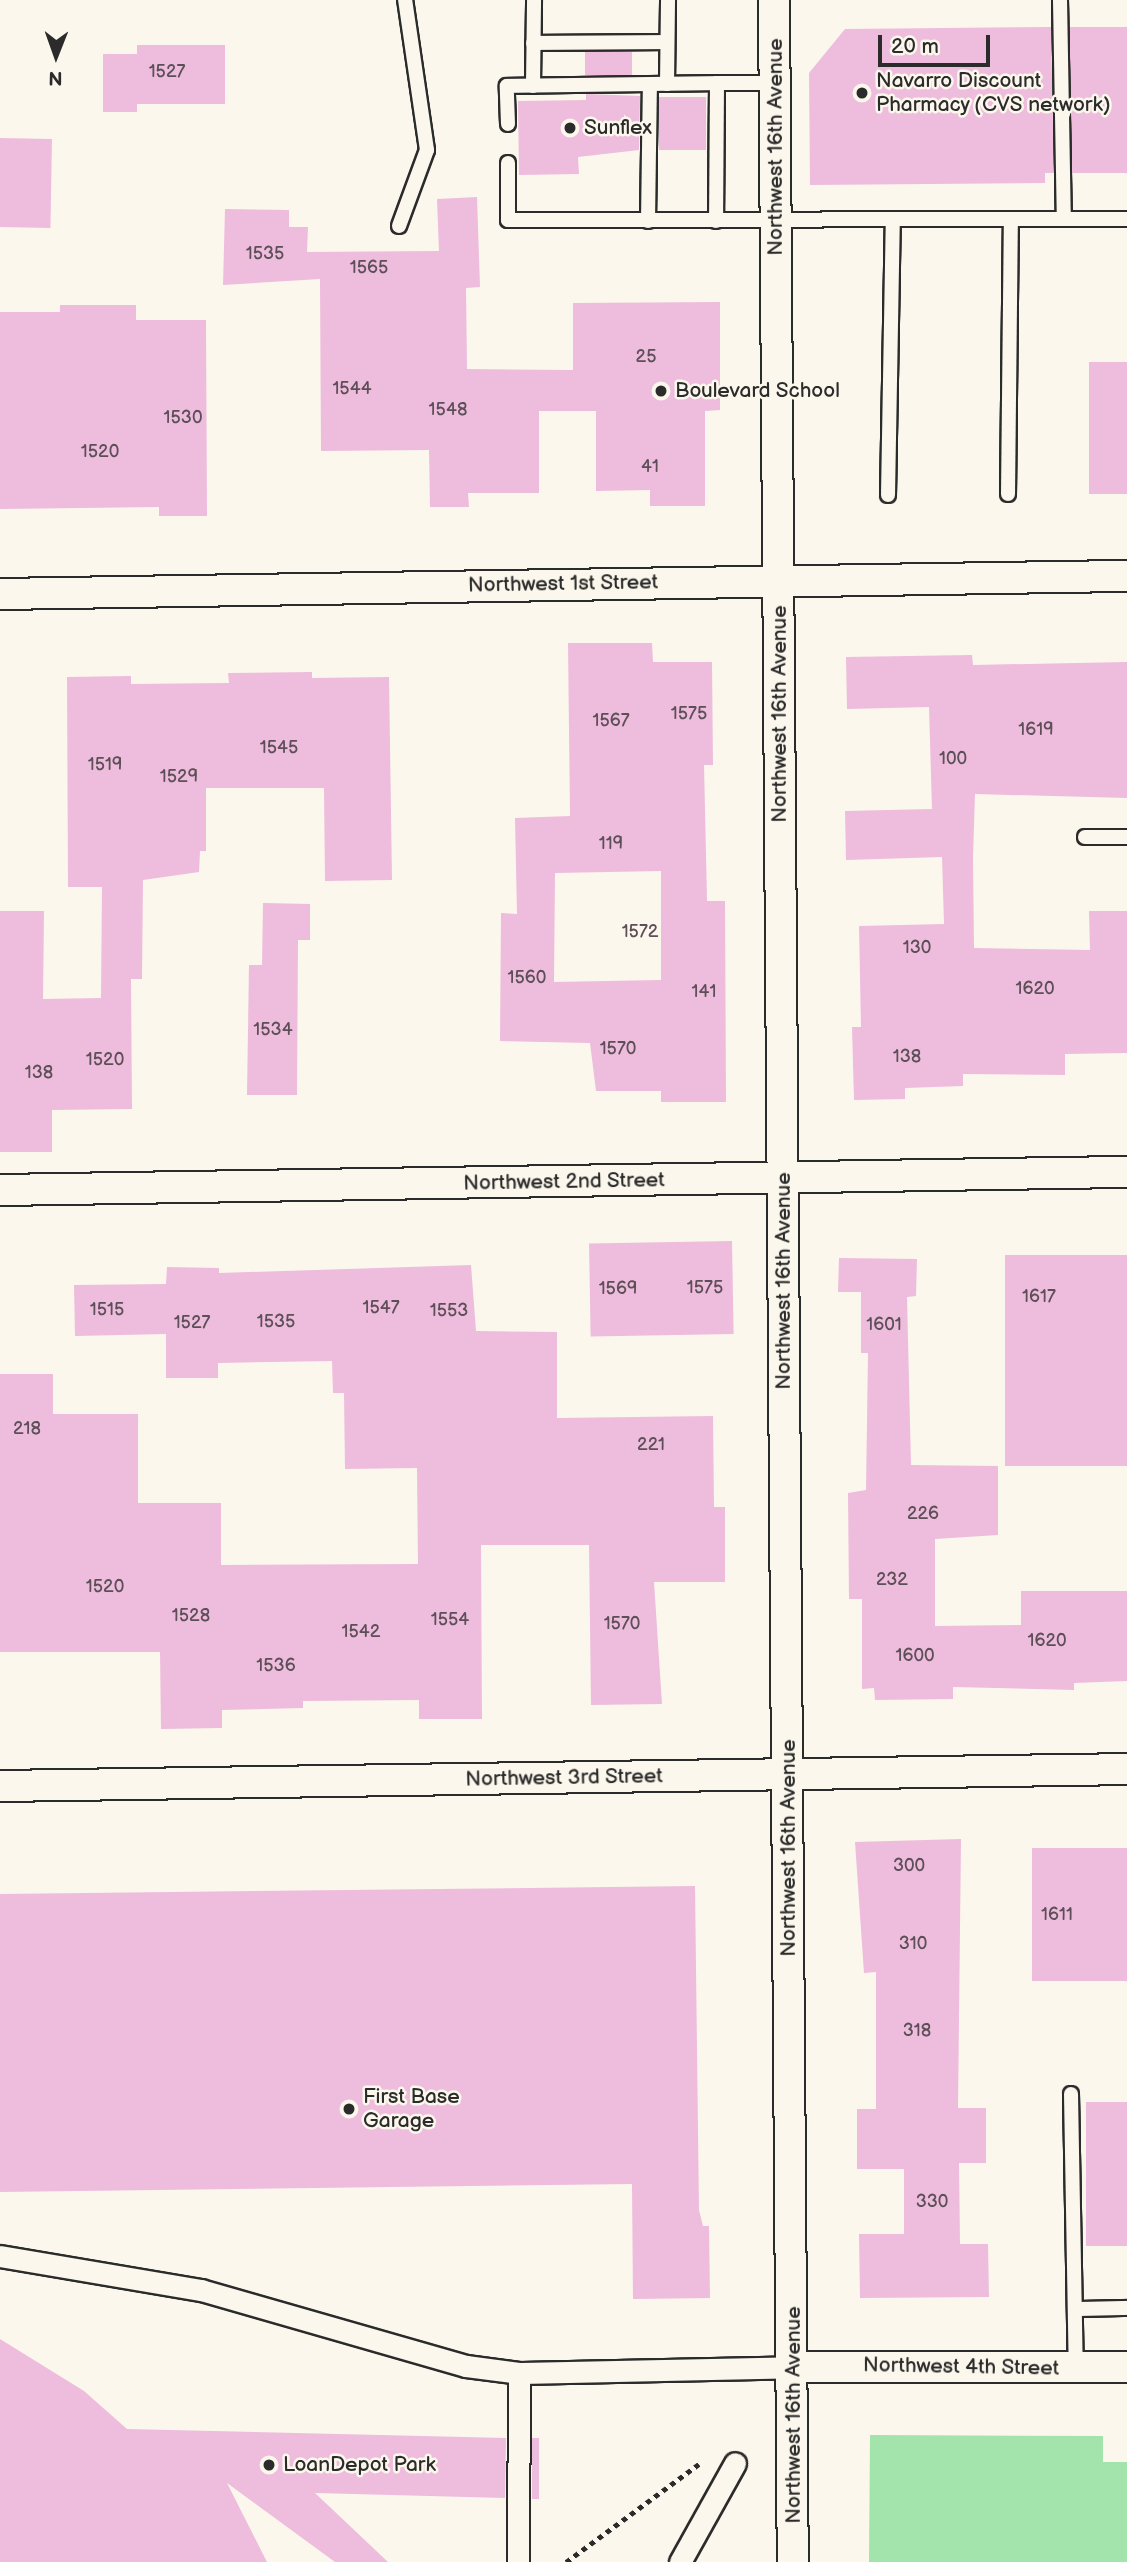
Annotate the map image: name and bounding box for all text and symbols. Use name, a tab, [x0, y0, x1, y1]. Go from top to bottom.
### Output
north arrow	[21, 21, 91, 91]
scale bar	[882, 21, 994, 65]
text: 20 m	[891, 34, 939, 59]
street label: Northwest 16th Avenue	[763, 38, 789, 256]
house number: 1527	[149, 61, 185, 83]
text: N	[48, 66, 63, 89]
place label: Navarro Discount Pharmacy (CVS network)	[876, 68, 1112, 118]
marker: Navarro Discount Pharmacy (CVS network)	[854, 85, 870, 101]
place label: Sunflex	[584, 115, 652, 141]
marker: Sunflex	[562, 120, 578, 136]
house number: 1535	[246, 243, 284, 265]
house number: 1565	[350, 257, 388, 279]
house number: 25	[636, 346, 656, 368]
house number: 1544	[332, 378, 372, 400]
place label: Boulevard School	[675, 378, 840, 404]
marker: Boulevard School	[653, 383, 669, 399]
house number: 1548	[429, 399, 467, 421]
house number: 1530	[164, 407, 202, 429]
house number: 1520	[81, 441, 119, 463]
house number: 41	[641, 456, 659, 478]
street label: Northwest 1st Street	[467, 570, 659, 598]
street label: Northwest 16th Avenue	[767, 605, 793, 823]
house number: 1575	[671, 703, 707, 725]
house number: 1567	[592, 710, 630, 732]
house number: 1619	[1018, 719, 1054, 741]
house number: 1545	[260, 737, 298, 759]
house number: 100	[939, 748, 967, 770]
house number: 1519	[88, 754, 122, 776]
house number: 1529	[160, 766, 198, 788]
house number: 119	[599, 833, 623, 855]
house number: 1572	[622, 921, 658, 943]
house number: 130	[903, 937, 931, 959]
house number: 1560	[508, 967, 546, 989]
house number: 1620	[1015, 978, 1055, 1000]
house number: 141	[692, 981, 716, 1003]
house number: 1534	[253, 1019, 293, 1041]
house number: 1570	[600, 1038, 636, 1060]
house number: 138	[893, 1046, 921, 1068]
house number: 1520	[86, 1049, 124, 1071]
house number: 138	[25, 1062, 53, 1084]
street label: Northwest 2nd Street	[463, 1168, 665, 1196]
street label: Northwest 16th Avenue	[771, 1172, 797, 1390]
house number: 1575	[687, 1277, 723, 1299]
house number: 1569	[599, 1278, 637, 1300]
house number: 1617	[1022, 1286, 1056, 1308]
house number: 1547	[362, 1297, 400, 1319]
house number: 1515	[90, 1299, 124, 1321]
house number: 1553	[430, 1300, 468, 1322]
house number: 1535	[257, 1311, 295, 1333]
house number: 1527	[174, 1312, 210, 1334]
house number: 1601	[866, 1314, 902, 1336]
house number: 218	[13, 1418, 41, 1440]
house number: 221	[637, 1434, 665, 1456]
house number: 226	[907, 1503, 939, 1525]
house number: 232	[876, 1569, 908, 1591]
house number: 1520	[86, 1576, 124, 1598]
house number: 1528	[172, 1605, 210, 1627]
house number: 1554	[431, 1609, 469, 1631]
house number: 1570	[604, 1613, 640, 1635]
house number: 1542	[342, 1621, 380, 1643]
house number: 1620	[1027, 1630, 1067, 1652]
house number: 1600	[895, 1645, 935, 1667]
house number: 1536	[256, 1655, 296, 1677]
street label: Northwest 16th Avenue	[776, 1739, 802, 1957]
street label: Northwest 3rd Street	[465, 1764, 663, 1792]
house number: 300	[893, 1855, 925, 1877]
house number: 1611	[1041, 1904, 1073, 1926]
house number: 310	[899, 1933, 927, 1955]
house number: 318	[903, 2020, 931, 2042]
place label: First Base Garage	[363, 2084, 460, 2134]
marker: First Base Garage	[341, 2101, 357, 2117]
house number: 330	[916, 2191, 948, 2213]
street label: Northwest 16th Avenue	[781, 2306, 807, 2524]
street label: Northwest 4th Street	[863, 2353, 1059, 2381]
place label: LoanDepot Park	[283, 2452, 436, 2478]
marker: LoanDepot Park	[261, 2457, 277, 2473]

